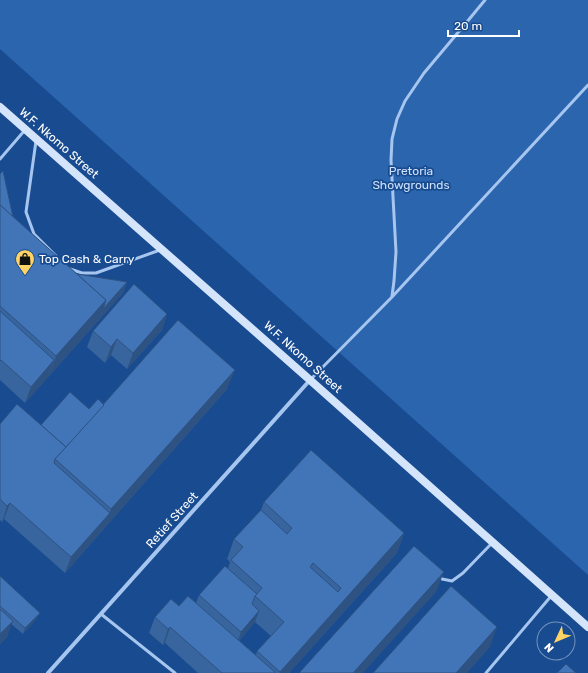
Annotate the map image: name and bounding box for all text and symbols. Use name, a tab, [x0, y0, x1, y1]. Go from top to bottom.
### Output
scale bar	[448, 12, 519, 38]
text: 20 m	[454, 19, 482, 33]
street label: W.F. Nkomo Street	[16, 105, 102, 182]
park label: Pretoria Showgrounds	[372, 164, 450, 192]
shop icon: Top Cash & Carry	[14, 248, 36, 276]
place label: Top Cash & Carry	[39, 252, 135, 266]
street label: W.F. Nkomo Street	[261, 318, 345, 396]
street label: Retief Street	[143, 489, 201, 551]
north arrow	[536, 621, 576, 661]
text: N	[542, 640, 557, 655]

